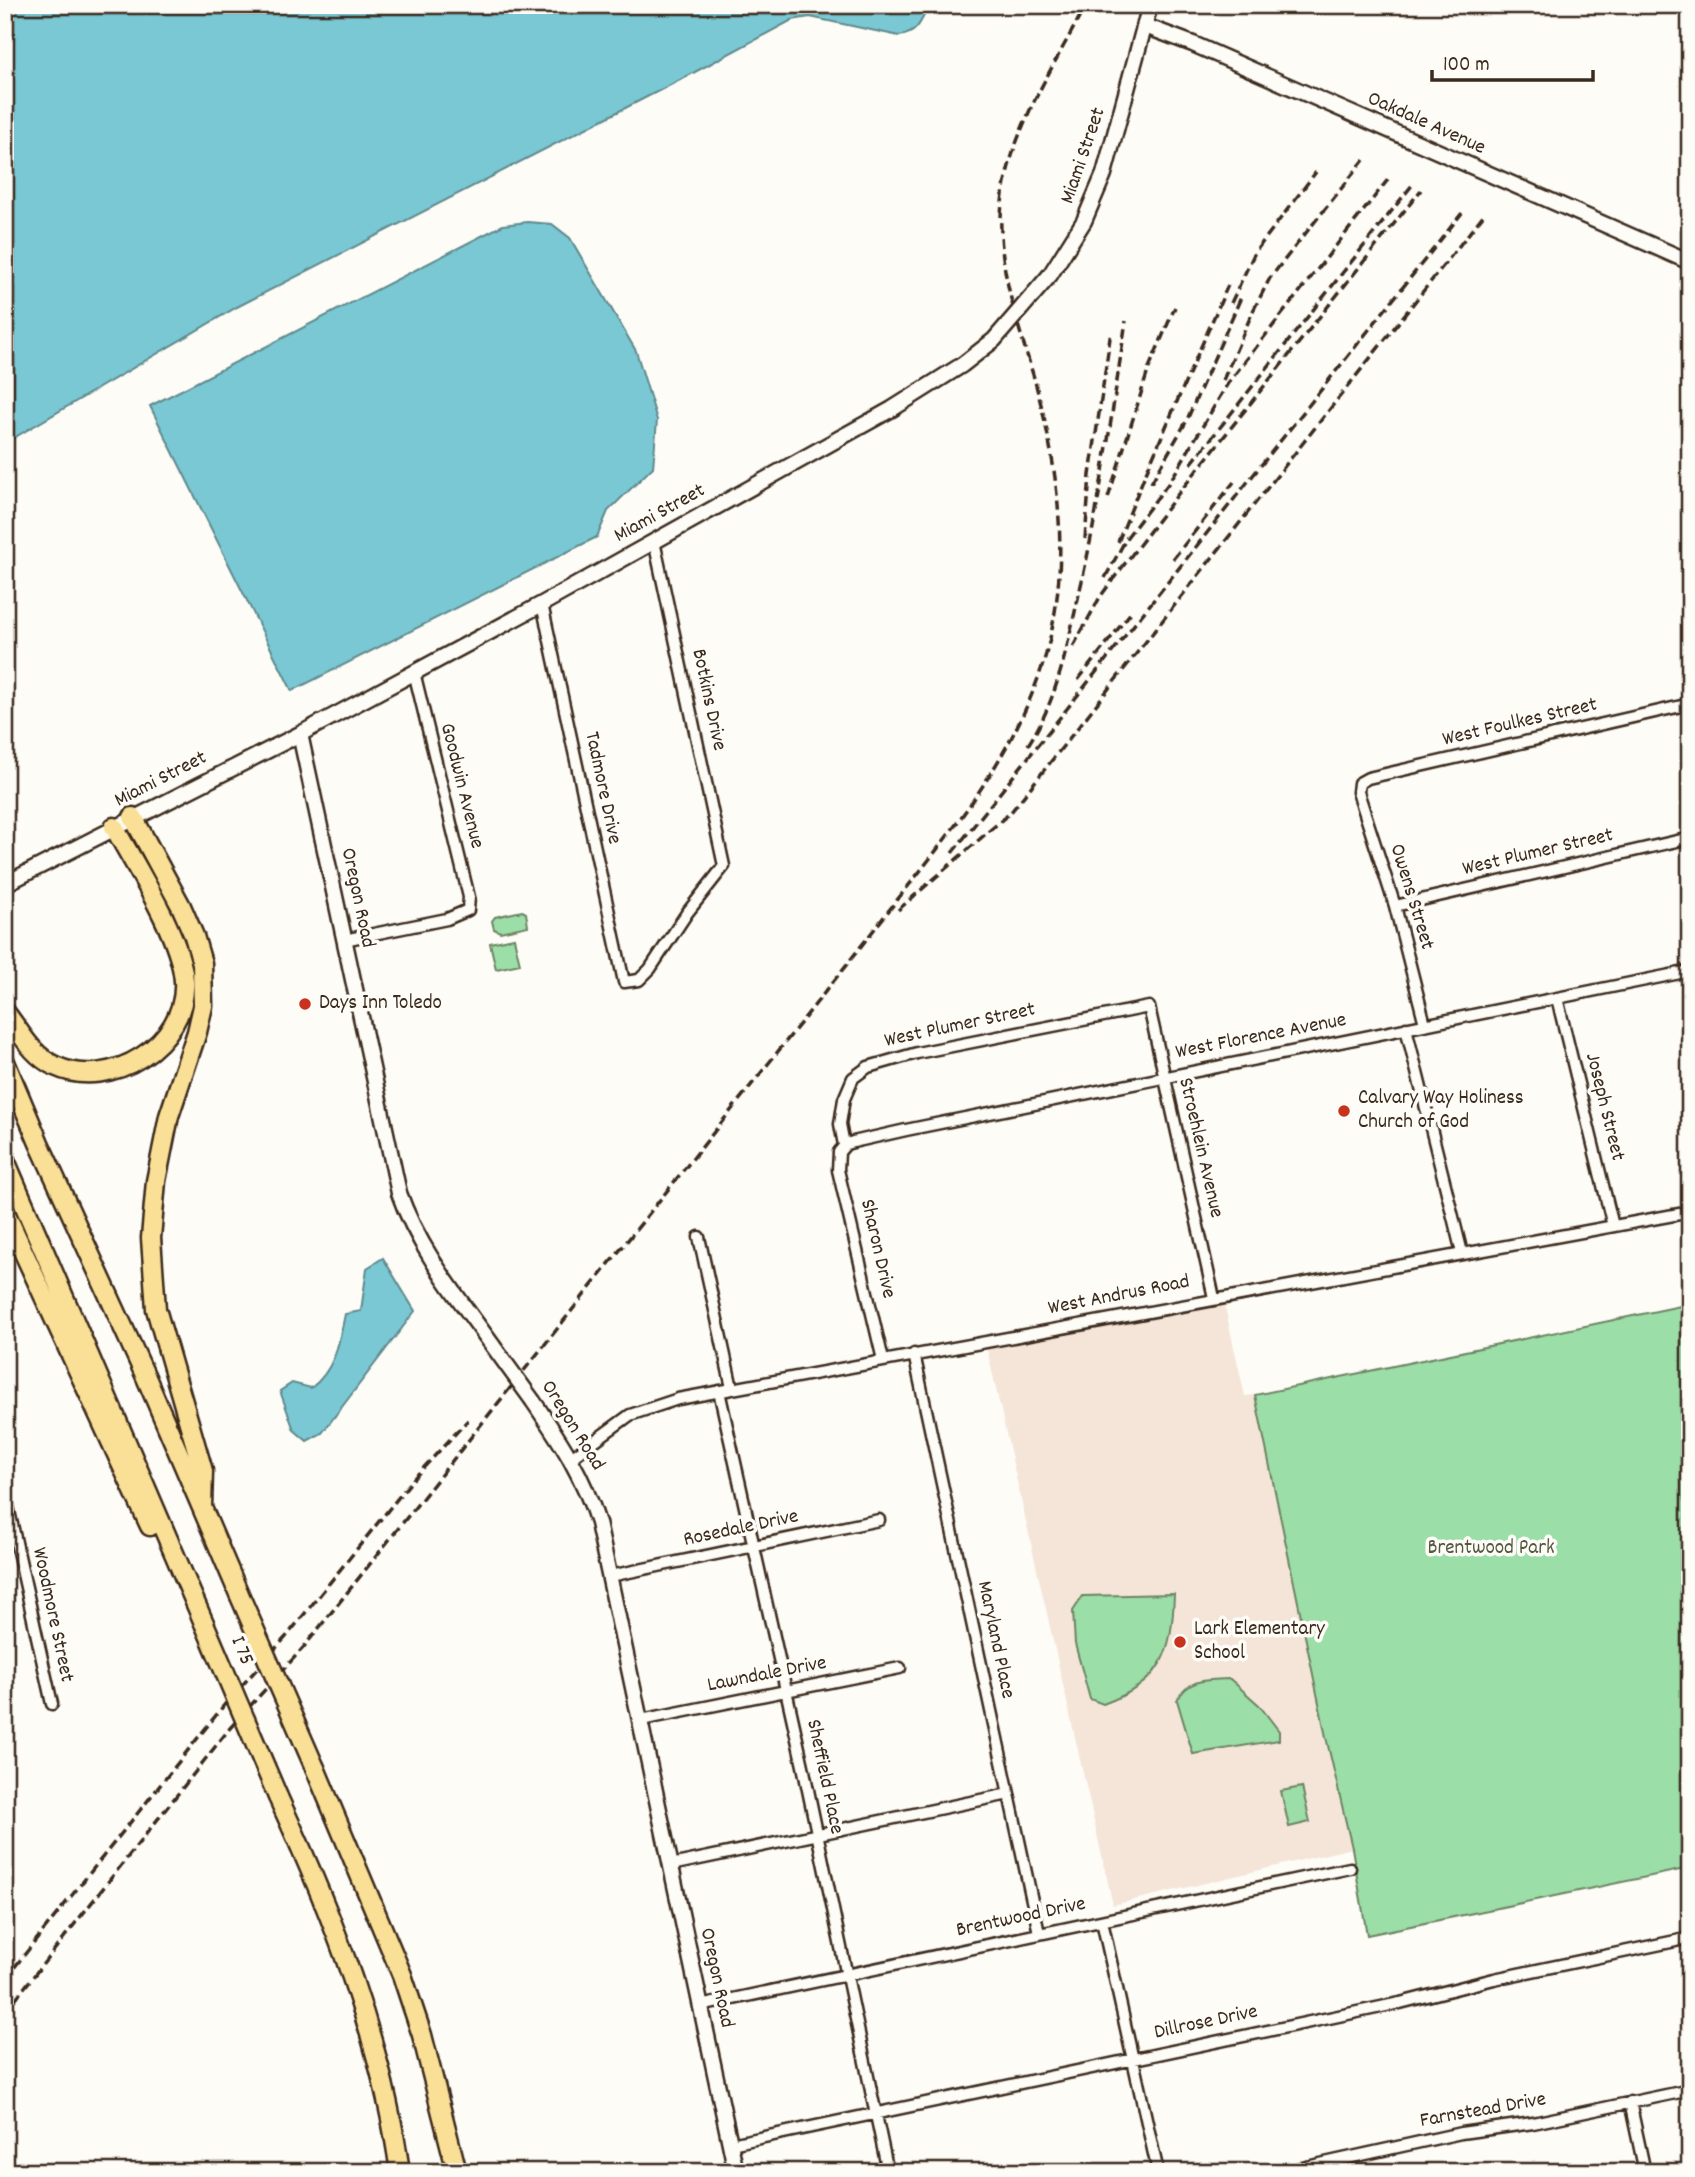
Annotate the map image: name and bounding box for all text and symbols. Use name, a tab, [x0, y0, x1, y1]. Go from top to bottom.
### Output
scale bar	[1432, 38, 1594, 82]
text: 100 m	[1443, 51, 1490, 81]
street label: Oakdale Avenue	[1362, 85, 1490, 163]
street label: Miami Street	[1054, 104, 1115, 208]
street label: Miami Street	[609, 476, 711, 551]
street label: Botkins Drive	[683, 646, 733, 754]
street label: West Foulkes Street	[1440, 691, 1601, 755]
street label: Goodwin Avenue	[431, 720, 491, 852]
street label: Tadmore Drive	[575, 729, 629, 847]
street label: Miami Street	[110, 744, 213, 816]
street label: West Plumer Street	[1460, 821, 1616, 885]
street label: Owens Street	[1381, 840, 1441, 954]
street label: Oregon Road	[332, 845, 382, 951]
place label: Days Inn Toledo	[319, 989, 442, 1019]
street label: West Plumer Street	[882, 995, 1038, 1057]
marker: Days Inn Toledo	[297, 996, 313, 1012]
street label: West Florence Avenue	[1173, 1006, 1349, 1068]
street label: Joseph Street	[1576, 1050, 1632, 1164]
street label: Stroehlein Avenue	[1169, 1075, 1231, 1221]
place label: Calvary Way Holiness Church of God	[1358, 1084, 1524, 1138]
marker: Calvary Way Holiness Church of God	[1336, 1103, 1352, 1119]
street label: Sharon Drive	[851, 1196, 903, 1302]
street label: West Andrus Road	[1046, 1268, 1192, 1324]
street label: Oregon Road	[532, 1375, 612, 1477]
street label: Rosedale Drive	[681, 1502, 801, 1556]
park label: Brentwood Park	[1427, 1534, 1555, 1564]
street label: Woodmore Street	[23, 1545, 81, 1685]
street label: Maryland Place	[968, 1578, 1022, 1702]
place label: Lark Elementary School	[1194, 1615, 1325, 1669]
street label: I 75	[222, 1632, 260, 1670]
marker: Lark Elementary School	[1172, 1634, 1188, 1650]
street label: Lawndale Drive	[705, 1649, 829, 1701]
street label: Sheffield Place	[797, 1717, 851, 1837]
street label: Brentwood Drive	[953, 1890, 1089, 1946]
street label: Oregon Road	[691, 1925, 741, 2031]
street label: Dillrose Drive	[1151, 1997, 1261, 2049]
street label: Farnstead Drive	[1418, 2085, 1548, 2137]

